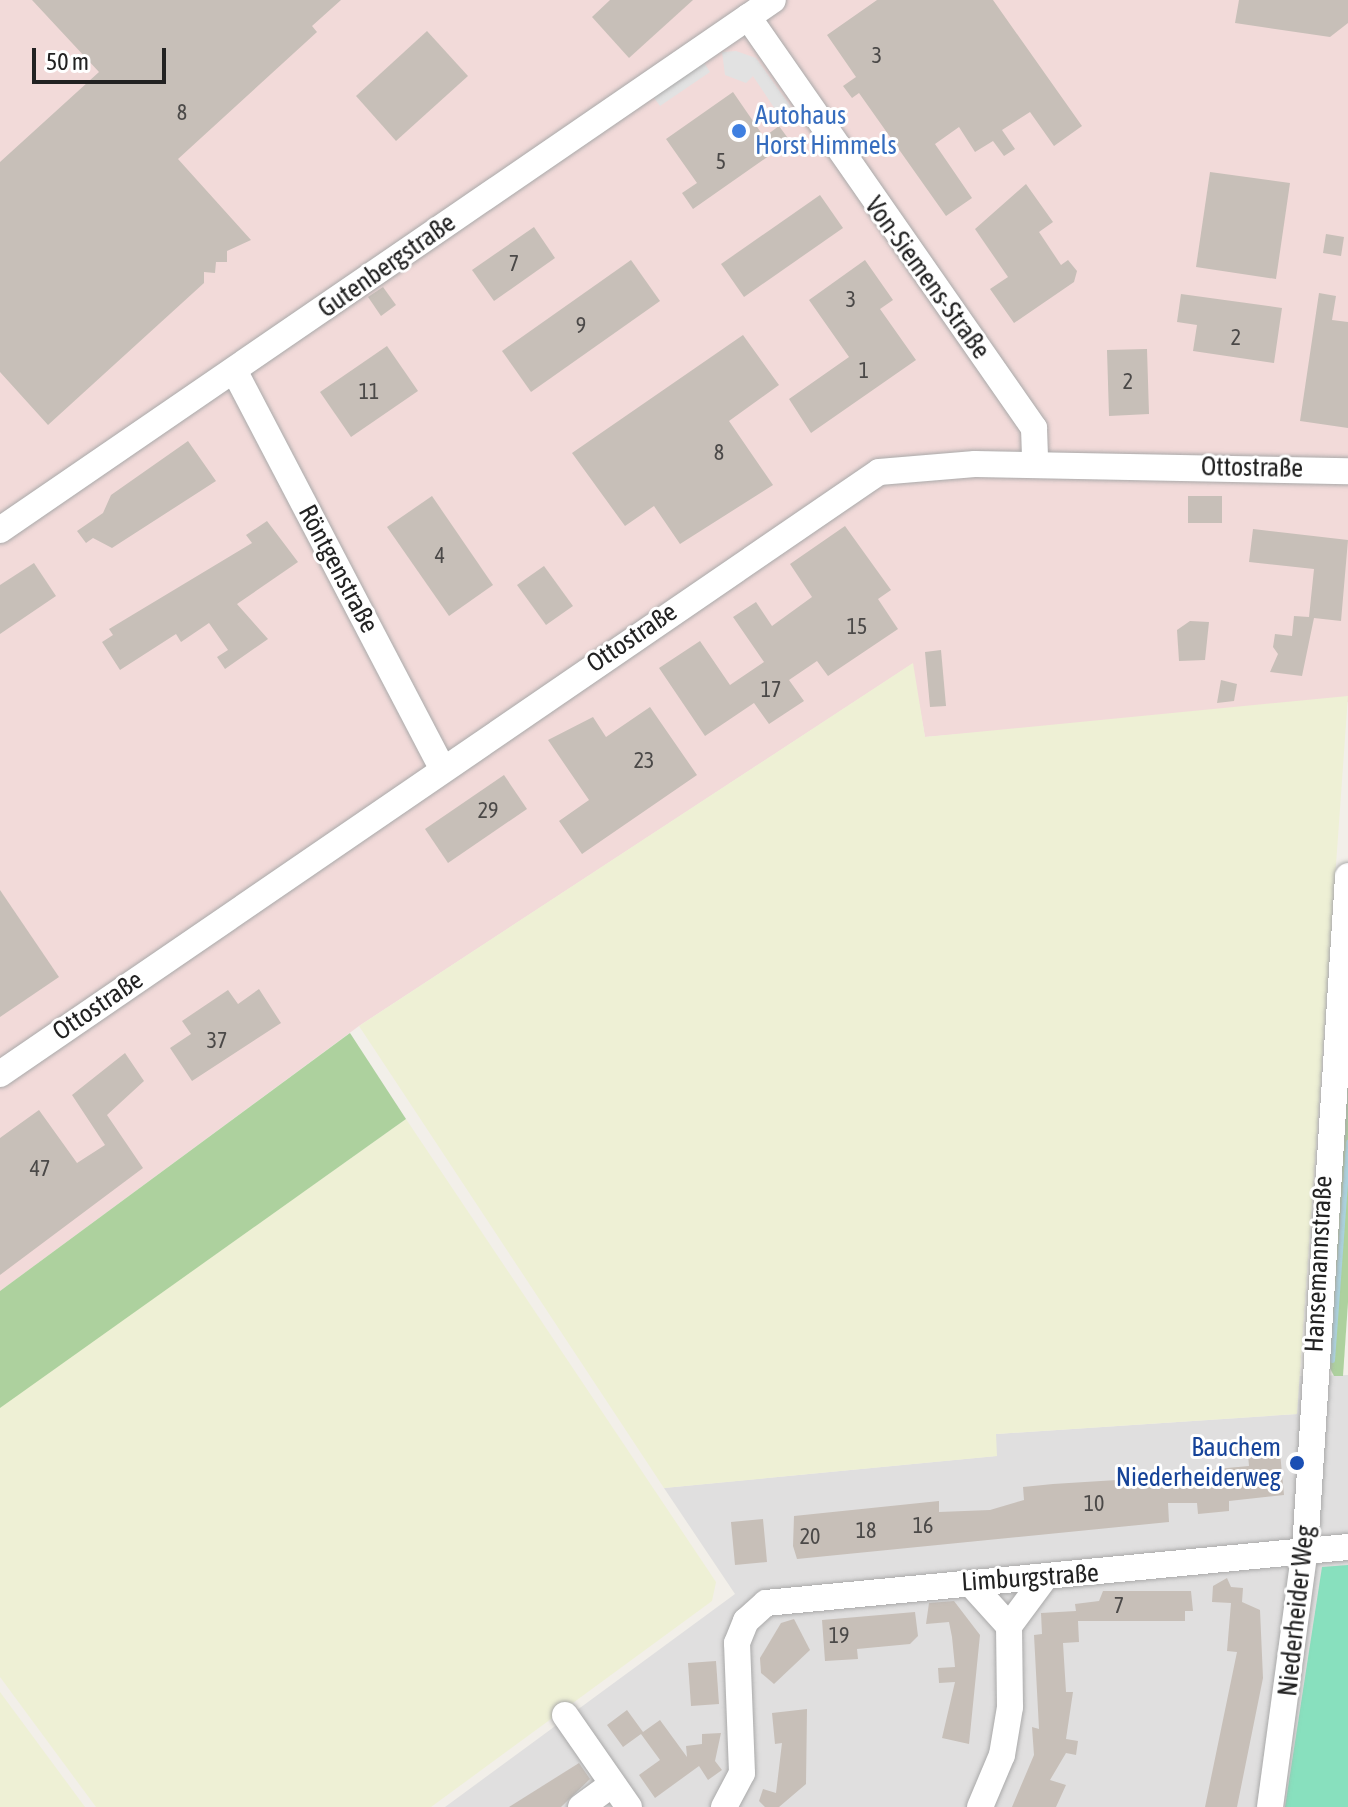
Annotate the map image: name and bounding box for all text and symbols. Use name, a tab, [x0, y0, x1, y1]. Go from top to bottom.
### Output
scale bar	[36, 32, 170, 82]
house number: 3	[872, 43, 882, 69]
text: 50 m	[46, 48, 89, 75]
house number: 8	[177, 100, 187, 126]
place label: Autohaus Horst Himmels	[755, 100, 897, 162]
marker: Autohaus Horst Himmels	[730, 122, 748, 140]
house number: 5	[716, 149, 726, 175]
street label: Von-Siemens-Straße	[858, 191, 996, 365]
street label: Gutenbergstraße	[312, 207, 462, 325]
house number: 7	[509, 251, 519, 277]
house number: 3	[846, 287, 856, 313]
house number: 9	[576, 313, 586, 339]
house number: 2	[1231, 325, 1241, 351]
house number: 1	[859, 358, 869, 384]
house number: 2	[1123, 369, 1133, 395]
house number: 11	[359, 379, 379, 405]
house number: 8	[714, 440, 724, 466]
street label: Ottostraße	[1201, 452, 1303, 484]
street label: Röntgenstraße	[291, 500, 385, 638]
house number: 4	[435, 543, 445, 569]
street label: Ottostraße	[581, 597, 683, 679]
house number: 15	[847, 614, 867, 640]
house number: 17	[761, 677, 781, 703]
house number: 23	[634, 748, 654, 774]
house number: 29	[478, 798, 498, 824]
street label: Ottostraße	[47, 965, 149, 1047]
house number: 37	[207, 1028, 227, 1054]
house number: 47	[30, 1156, 50, 1182]
street label: Hansemannstraße	[1299, 1175, 1339, 1353]
place label: Bauchem Niederheiderweg	[1116, 1432, 1281, 1494]
marker: Bauchem Niederheiderweg	[1288, 1454, 1306, 1472]
house number: 10	[1084, 1491, 1104, 1517]
house number: 16	[913, 1513, 933, 1539]
house number: 18	[856, 1518, 876, 1544]
house number: 20	[800, 1524, 820, 1550]
street label: Niederheider Weg	[1273, 1524, 1321, 1698]
street label: Limburgstraße	[960, 1558, 1100, 1598]
house number: 7	[1114, 1593, 1124, 1619]
house number: 19	[829, 1623, 849, 1649]

